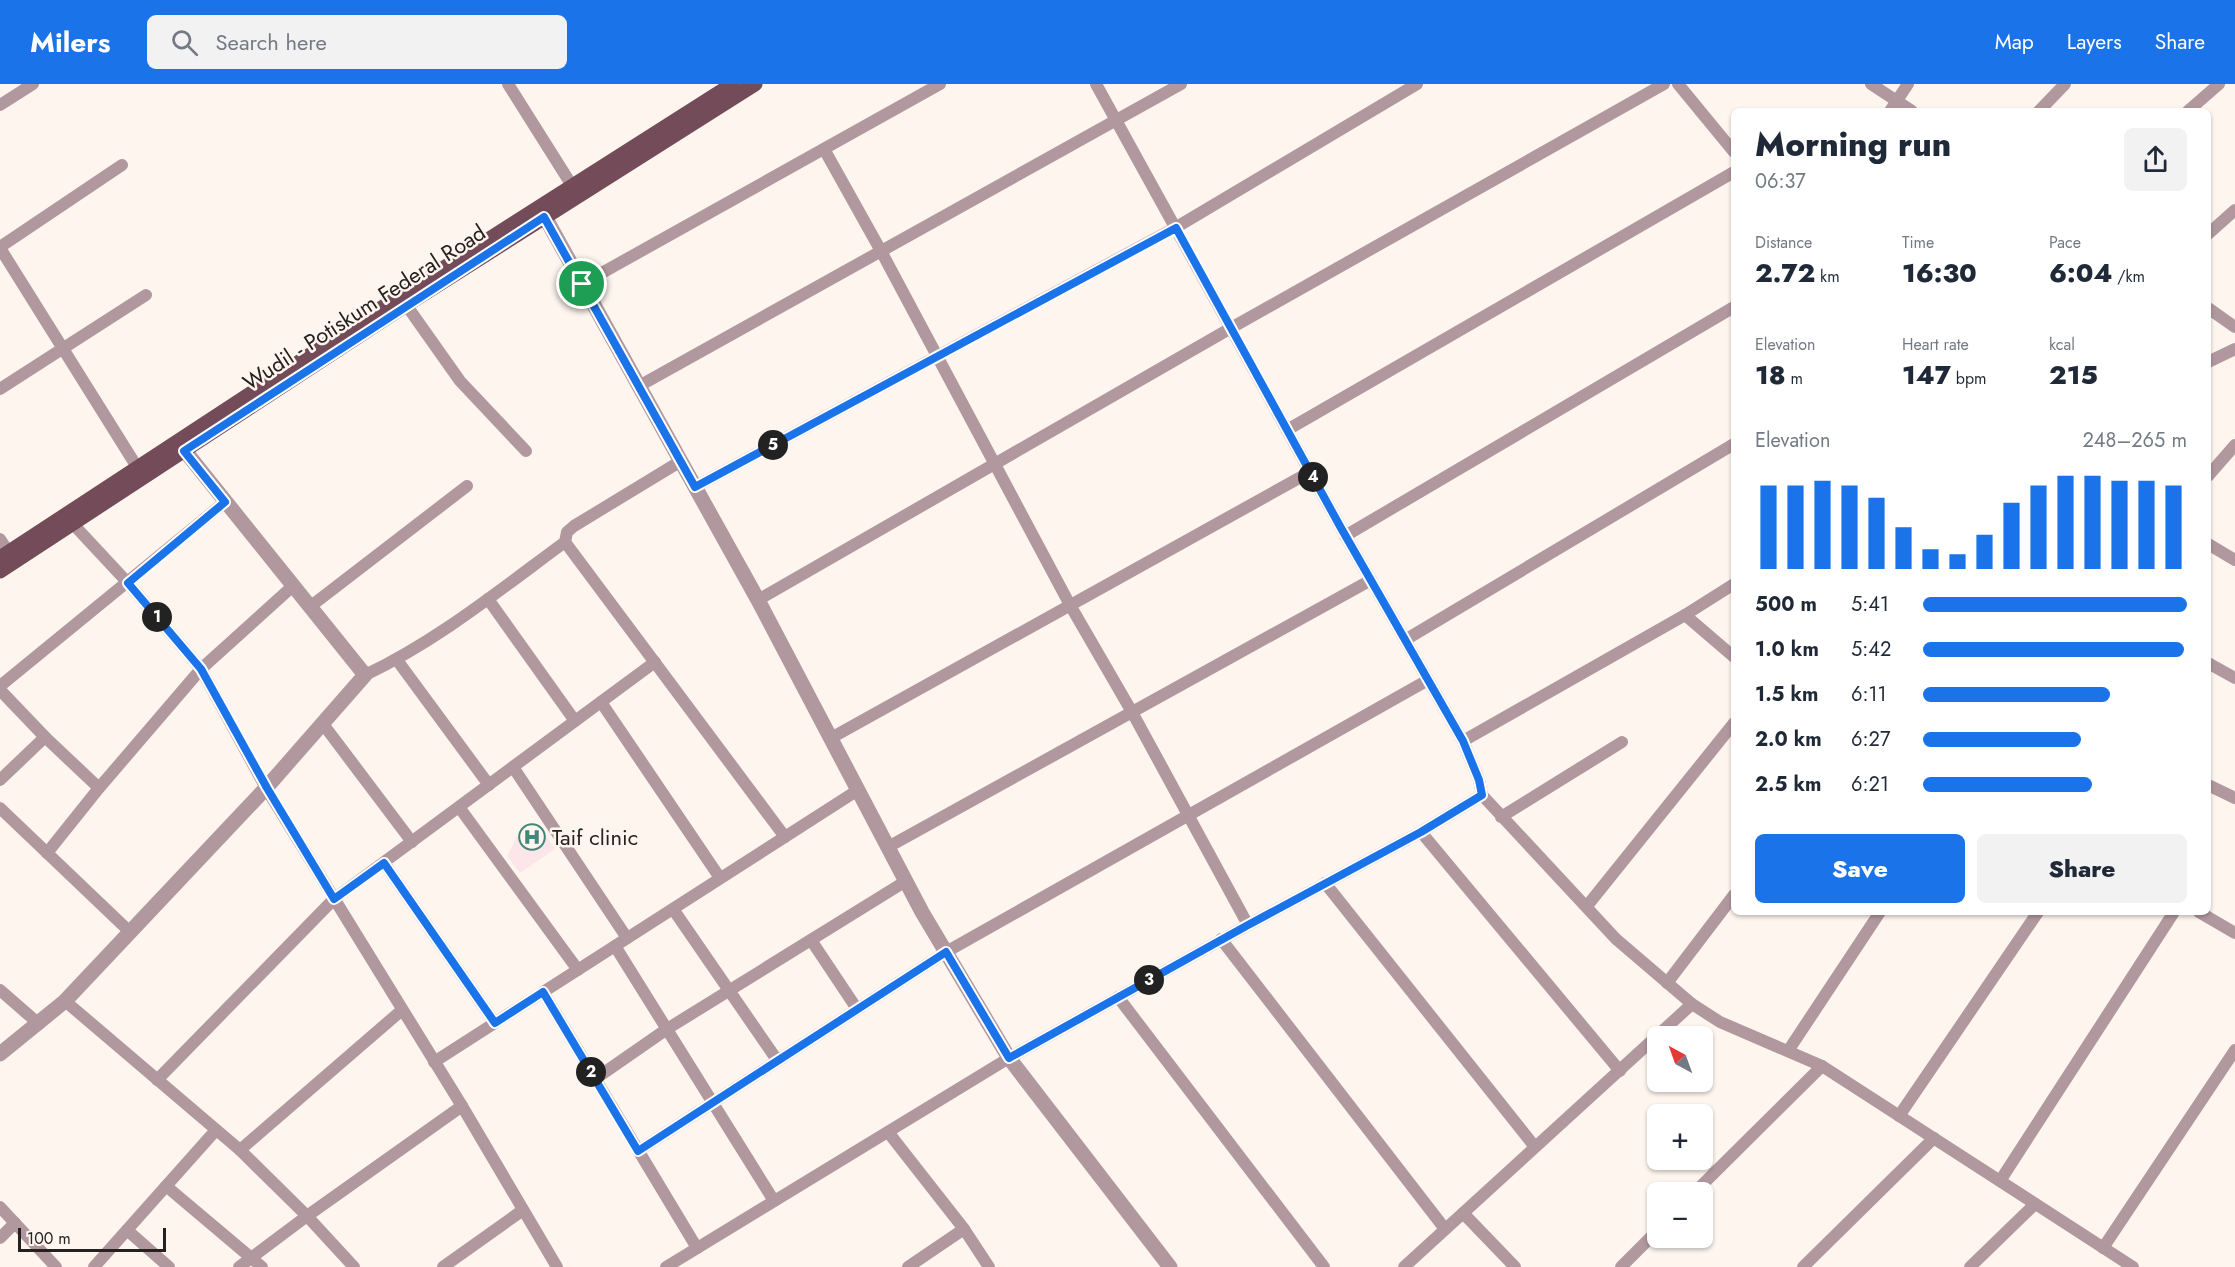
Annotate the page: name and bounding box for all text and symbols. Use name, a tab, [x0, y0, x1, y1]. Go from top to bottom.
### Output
search box	[147, 15, 567, 69]
text: Milers	[30, 22, 111, 63]
icon: search	[168, 26, 201, 59]
text: Search here	[216, 26, 327, 58]
text: Map	[1995, 27, 2034, 57]
text: Layers	[2067, 27, 2122, 57]
text: Share	[2155, 27, 2205, 57]
text: Morning run	[1755, 121, 1951, 168]
button: share	[2124, 128, 2187, 191]
text: 06:37	[1755, 167, 1806, 196]
street label: Wudil - Potiskum Federal Road	[236, 216, 492, 398]
text: Distance	[1755, 231, 1812, 254]
text: Time	[1902, 231, 1934, 254]
text: Pace	[2049, 231, 2081, 254]
text: 2.72	[1755, 254, 1815, 292]
text: 16:30	[1902, 254, 1977, 292]
text: 6:04	[2049, 254, 2112, 292]
pin	[556, 258, 607, 309]
text: km	[1815, 265, 1840, 288]
text: /km	[2112, 265, 2145, 288]
icon: arrive	[565, 267, 598, 300]
text: Elevation	[1755, 333, 1815, 356]
text: Heart rate	[1902, 333, 1969, 356]
text: kcal	[2049, 333, 2075, 356]
text: 18	[1755, 356, 1786, 394]
text: 147	[1902, 356, 1951, 394]
text: 215	[2049, 356, 2098, 394]
text: m	[1786, 367, 1803, 390]
text: bpm	[1951, 367, 1987, 390]
text: Elevation	[1755, 426, 1830, 455]
text: 248–265 m	[2082, 426, 2187, 455]
pin: 5	[758, 430, 788, 460]
text: 5	[768, 433, 778, 456]
pin: 4	[1298, 462, 1328, 492]
text: 4	[1307, 465, 1319, 488]
text: 500 m	[1755, 590, 1817, 619]
text: 5:41	[1851, 590, 1889, 619]
pin: 1	[142, 602, 172, 632]
text: 1	[153, 605, 161, 628]
text: 1.0 km	[1755, 635, 1819, 664]
text: 5:42	[1851, 635, 1891, 664]
text: 1.5 km	[1755, 680, 1818, 709]
text: 6:11	[1851, 680, 1887, 709]
text: 2.0 km	[1755, 725, 1822, 754]
text: 6:27	[1851, 725, 1890, 754]
text: 2.5 km	[1755, 770, 1821, 799]
text: 6:21	[1851, 770, 1889, 799]
place label: Taif clinic	[552, 821, 638, 853]
hospital icon: Taif clinic	[517, 822, 547, 852]
button: Save	[1755, 834, 1965, 903]
button: Share	[1977, 834, 2187, 903]
pin: 3	[1134, 965, 1164, 995]
text: 3	[1144, 968, 1154, 991]
north arrow	[1647, 1026, 1713, 1092]
map controls	[1647, 1026, 1713, 1248]
pin: 2	[576, 1057, 606, 1087]
text: 2	[586, 1060, 596, 1083]
button: +	[1647, 1104, 1713, 1170]
button: −	[1647, 1182, 1713, 1248]
scale bar	[18, 1225, 166, 1252]
text: 100 m	[27, 1227, 71, 1250]

